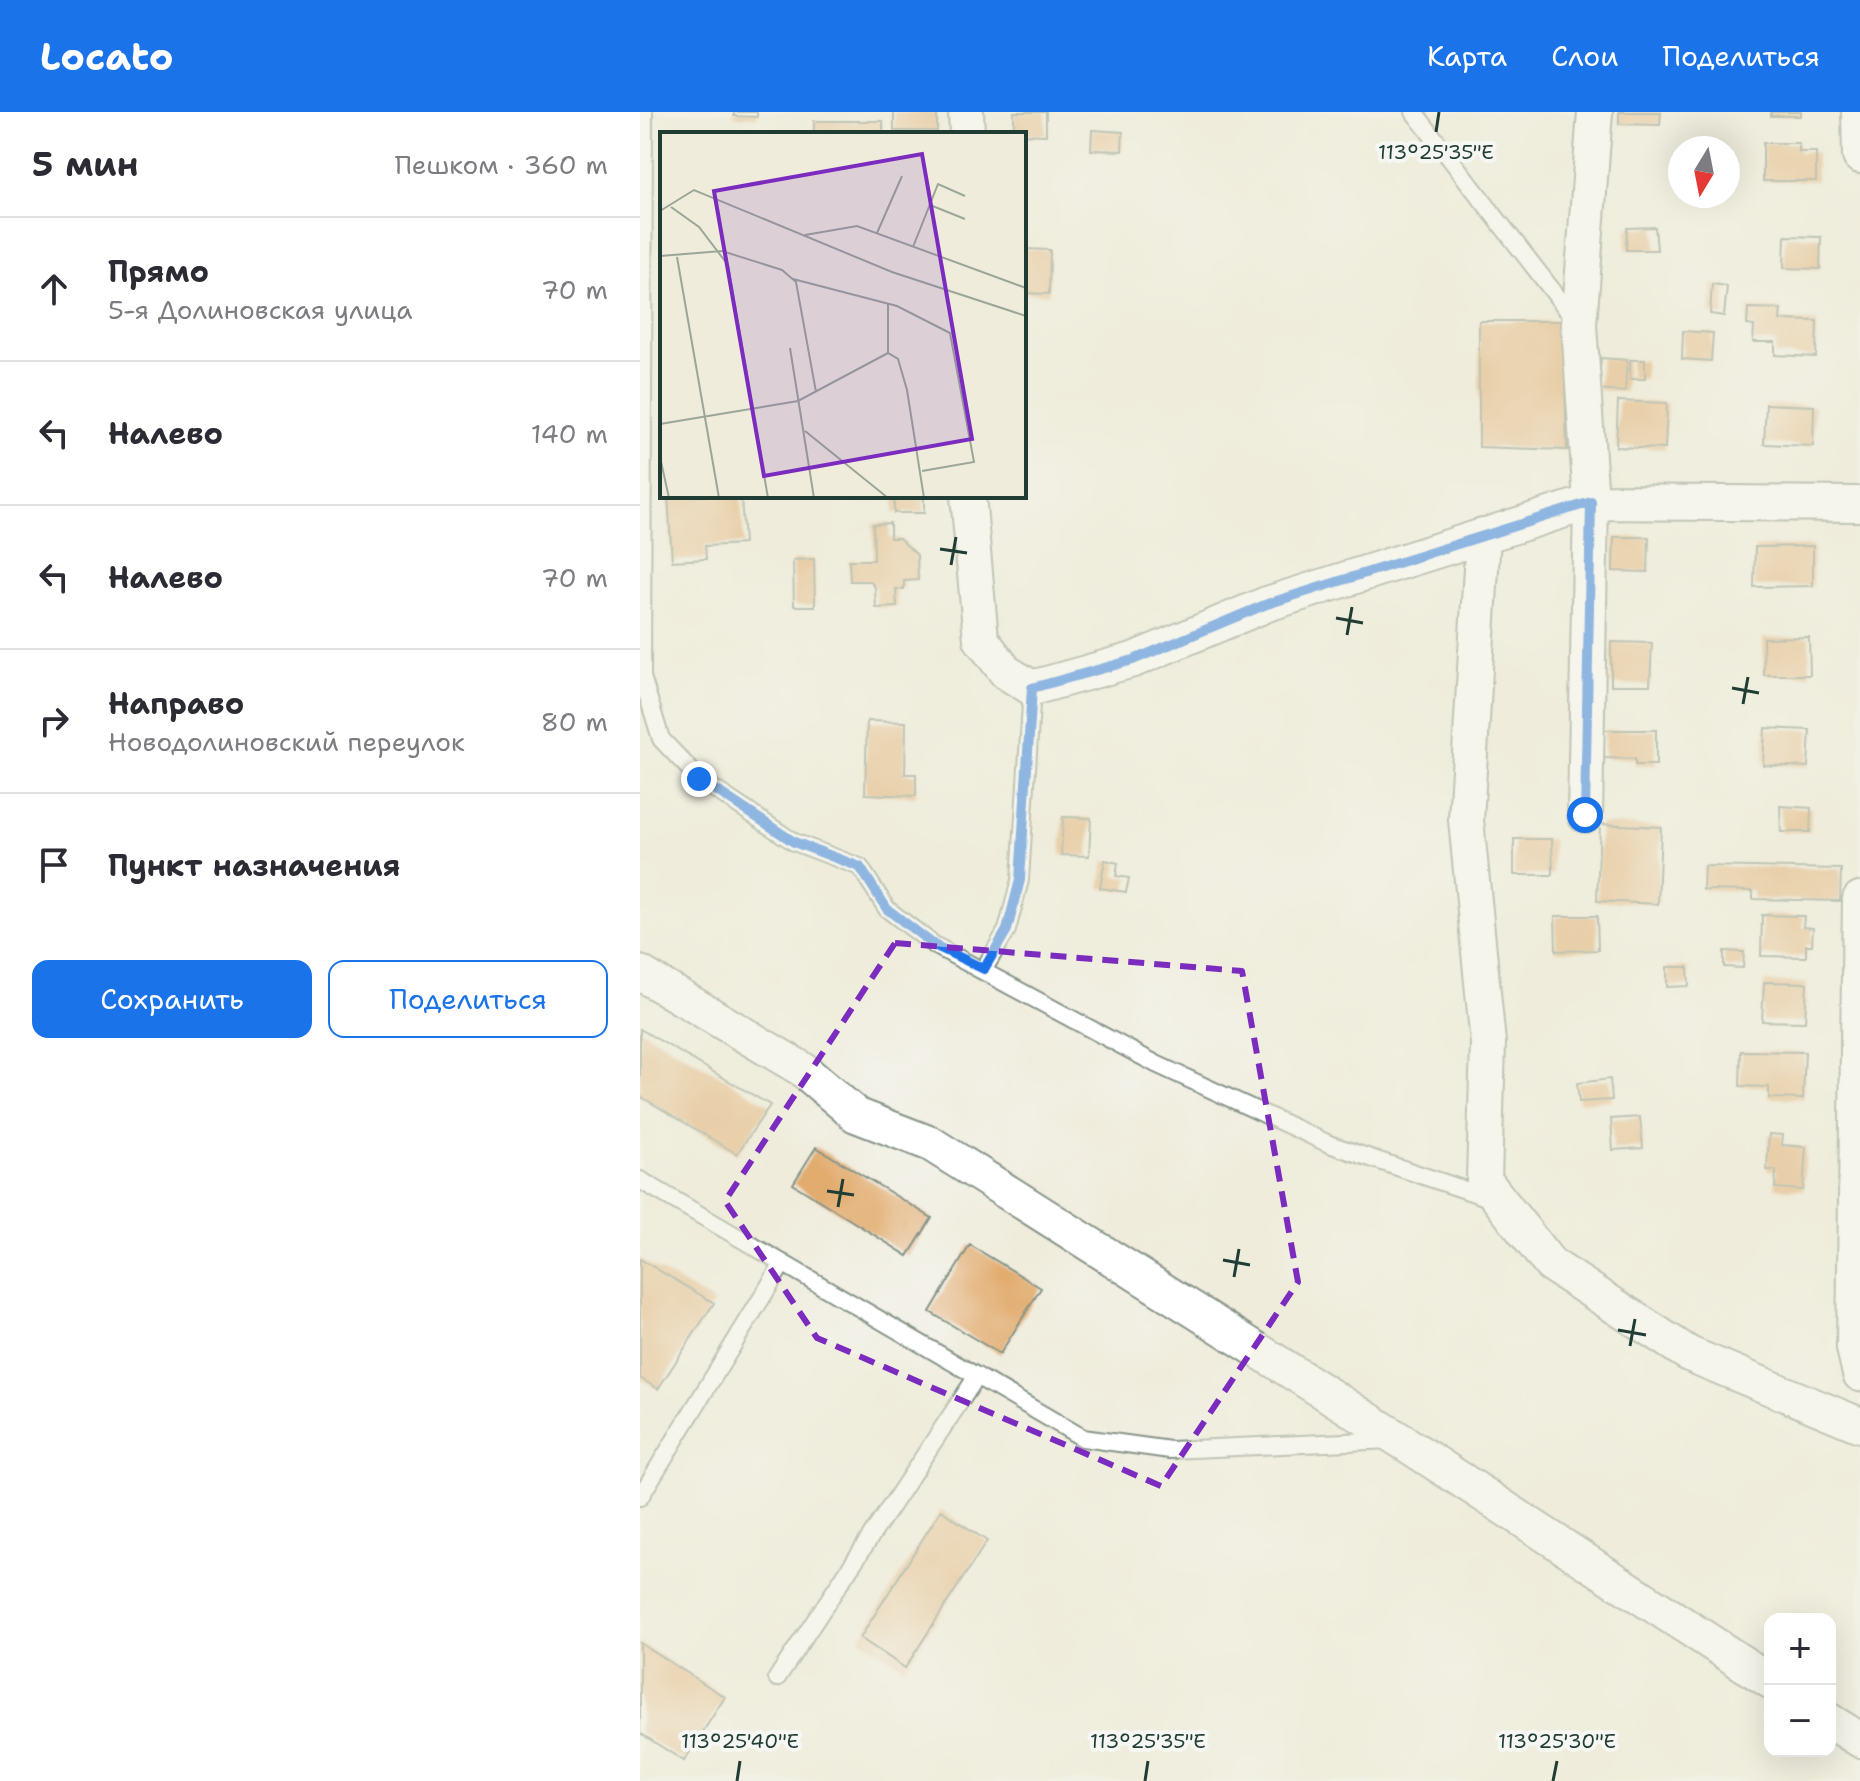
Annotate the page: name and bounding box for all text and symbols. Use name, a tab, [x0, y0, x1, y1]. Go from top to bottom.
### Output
text: Locato	[40, 31, 173, 82]
text: Карта	[1427, 37, 1507, 75]
text: Слои	[1551, 37, 1618, 75]
text: Поделиться	[1662, 37, 1820, 75]
inset map	[660, 132, 1026, 498]
north arrow	[1668, 136, 1740, 208]
text: 113°25'35"E	[1378, 139, 1494, 165]
text: 5 мин	[32, 141, 139, 187]
text: Пешком · 360 m	[395, 147, 608, 182]
text: Прямо	[108, 251, 209, 292]
icon: ahead	[32, 267, 76, 311]
text: 70 m	[541, 272, 608, 307]
text: 5-я Долиновская улица	[108, 292, 412, 327]
icon: left	[32, 411, 76, 455]
text: Налево	[108, 413, 223, 454]
text: 140 m	[531, 416, 608, 451]
icon: left	[32, 555, 76, 599]
text: Налево	[108, 557, 223, 598]
text: 70 m	[541, 560, 608, 595]
text: Направо	[108, 683, 244, 724]
icon: right	[32, 699, 76, 743]
text: 80 m	[541, 704, 608, 739]
text: Новодолиновский переулок	[108, 724, 465, 759]
route end	[681, 761, 717, 797]
route start	[1567, 797, 1603, 833]
icon: arrive	[32, 843, 76, 887]
text: Пункт назначения	[108, 845, 400, 886]
button: Сохранить	[32, 960, 312, 1038]
button: Поделиться	[328, 960, 608, 1038]
map controls	[1764, 1613, 1836, 1757]
button: +	[1764, 1613, 1836, 1685]
button: −	[1764, 1685, 1836, 1757]
text: 113°25'40"E	[681, 1728, 799, 1754]
text: 113°25'35"E	[1090, 1728, 1206, 1754]
text: 113°25'30"E	[1498, 1728, 1616, 1754]

